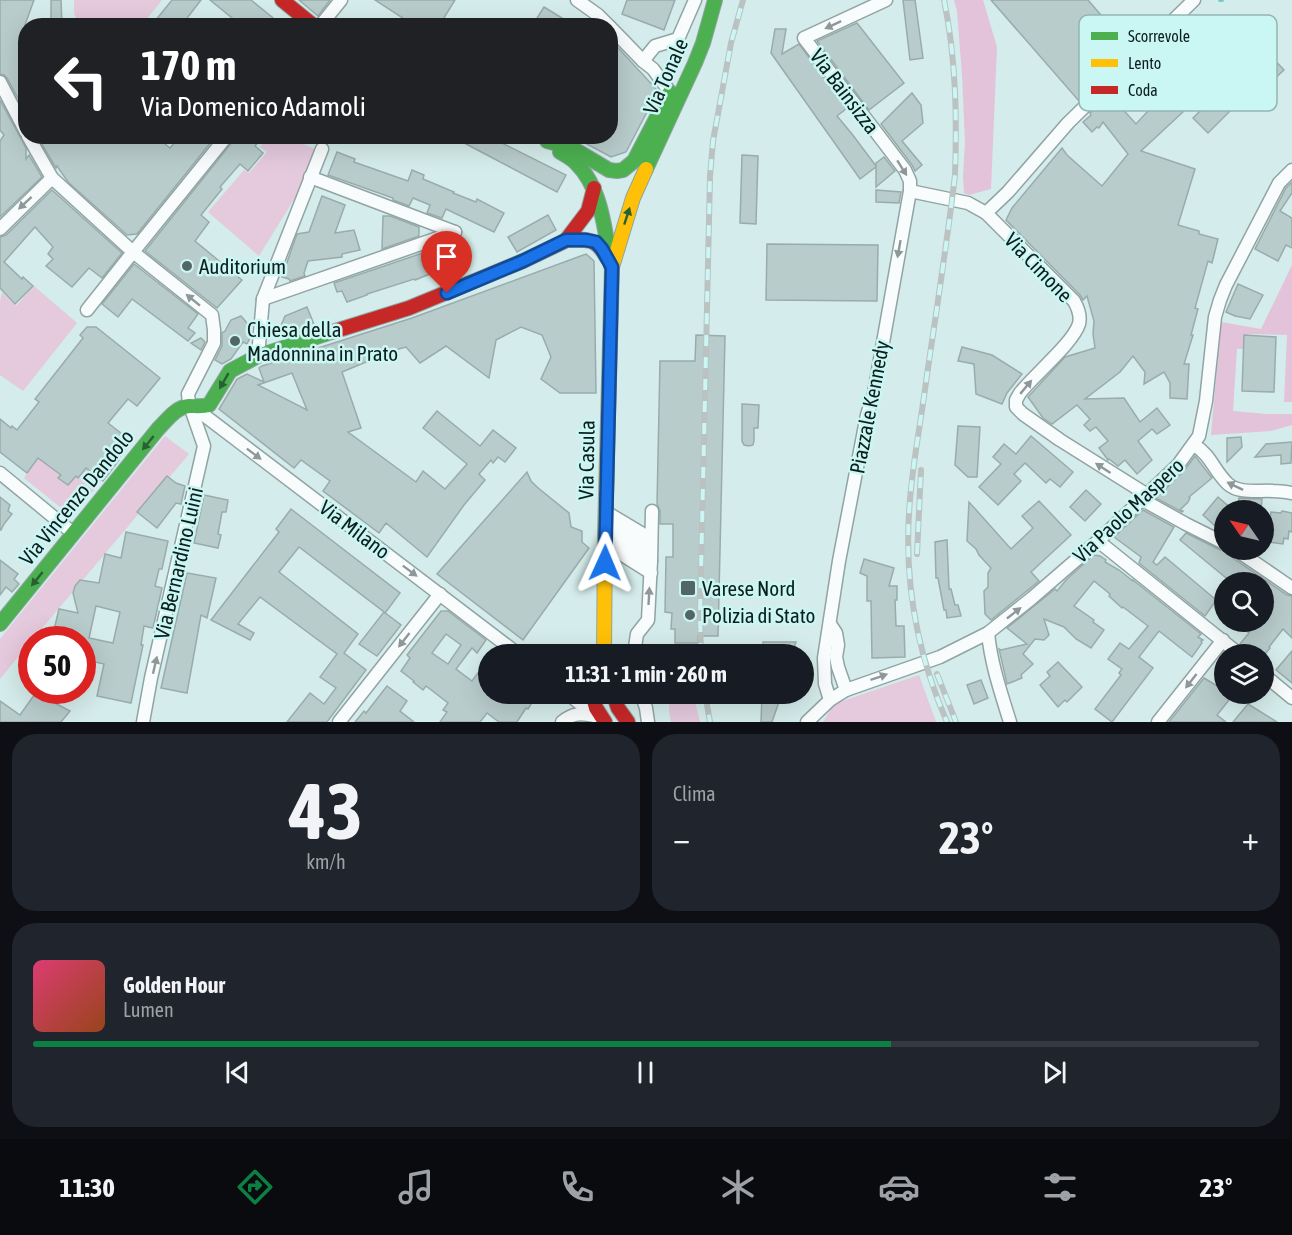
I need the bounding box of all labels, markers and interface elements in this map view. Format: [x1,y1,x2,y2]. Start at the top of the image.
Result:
legend [1079,15,1277,111]
one-way arrow [825,20,842,29]
text: Scorrevole [1128,27,1190,45]
street label: Via Tonale [638,34,692,118]
text: 170 m [141,41,236,89]
icon: left [42,42,120,120]
street label: Via Bainsizza [805,44,885,138]
text: Lento [1128,54,1161,72]
text: Coda [1128,81,1158,99]
text: Via Domenico Adamoli [141,91,366,122]
one-way arrow [897,160,908,176]
one-way arrow [18,196,33,210]
one-way arrow [623,207,632,225]
street label: Via Cimone [1000,227,1078,307]
pin [421,231,472,293]
one-way arrow [894,239,903,258]
icon: arrive [430,240,463,273]
place label: Auditorium [199,254,286,278]
marker: Auditorium [180,259,194,273]
one-way arrow [186,295,201,307]
place label: Chiesa della Madonnina in Prato [247,317,398,365]
marker: Chiesa della Madonnina in Prato [228,334,242,348]
street label: Piazzale Kennedy [844,338,894,476]
one-way arrow [219,373,229,390]
one-way arrow [1019,379,1032,395]
street label: Via Casula [573,420,599,500]
street label: Via Vincenzo Dandolo [14,424,138,570]
one-way arrow [142,435,154,450]
one-way arrow [247,447,262,459]
street label: Via Paolo Maspero [1068,453,1188,567]
one-way arrow [1095,462,1111,473]
one-way arrow [1226,481,1244,491]
street label: Via Bernardino Luini [149,485,207,641]
street label: Via Milano [315,495,395,563]
north arrow [1214,500,1274,560]
map controls [1214,500,1274,704]
position arrow [573,531,637,595]
one-way arrow [402,565,417,577]
one-way arrow [31,571,43,586]
button: search [1214,572,1274,632]
place label: Varese Nord [702,576,795,600]
marker: Varese Nord [679,579,697,597]
one-way arrow [645,587,654,606]
place label: Polizia di Stato [702,603,815,627]
one-way arrow [1006,606,1022,619]
marker: Polizia di Stato [683,608,697,622]
speed limit sign: 50 [18,626,96,704]
one-way arrow [398,632,410,647]
button: layers [1214,644,1274,704]
one-way arrow [150,655,160,674]
text: 11:31 · 1 min · 260 m [565,661,727,687]
one-way arrow [870,672,888,682]
one-way arrow [1185,673,1197,688]
text: 43 [289,766,363,856]
text: Clima [673,782,716,805]
text: 23° [939,812,993,864]
text: − [673,819,690,857]
text: + [1242,819,1259,857]
text: km/h [306,850,346,873]
text: Golden Hour [123,972,225,998]
text: Lumen [123,998,174,1021]
icon: previous [221,1056,254,1089]
icon: pause [629,1056,662,1089]
icon: next [1038,1056,1071,1089]
icon: directions [234,1166,276,1208]
icon: music [395,1166,437,1208]
icon: phone [556,1166,598,1208]
icon: climate [717,1166,759,1208]
icon: car [878,1166,920,1208]
icon: filters [1039,1166,1081,1208]
text: 11:30 [59,1172,115,1203]
text: 23° [1200,1172,1232,1203]

